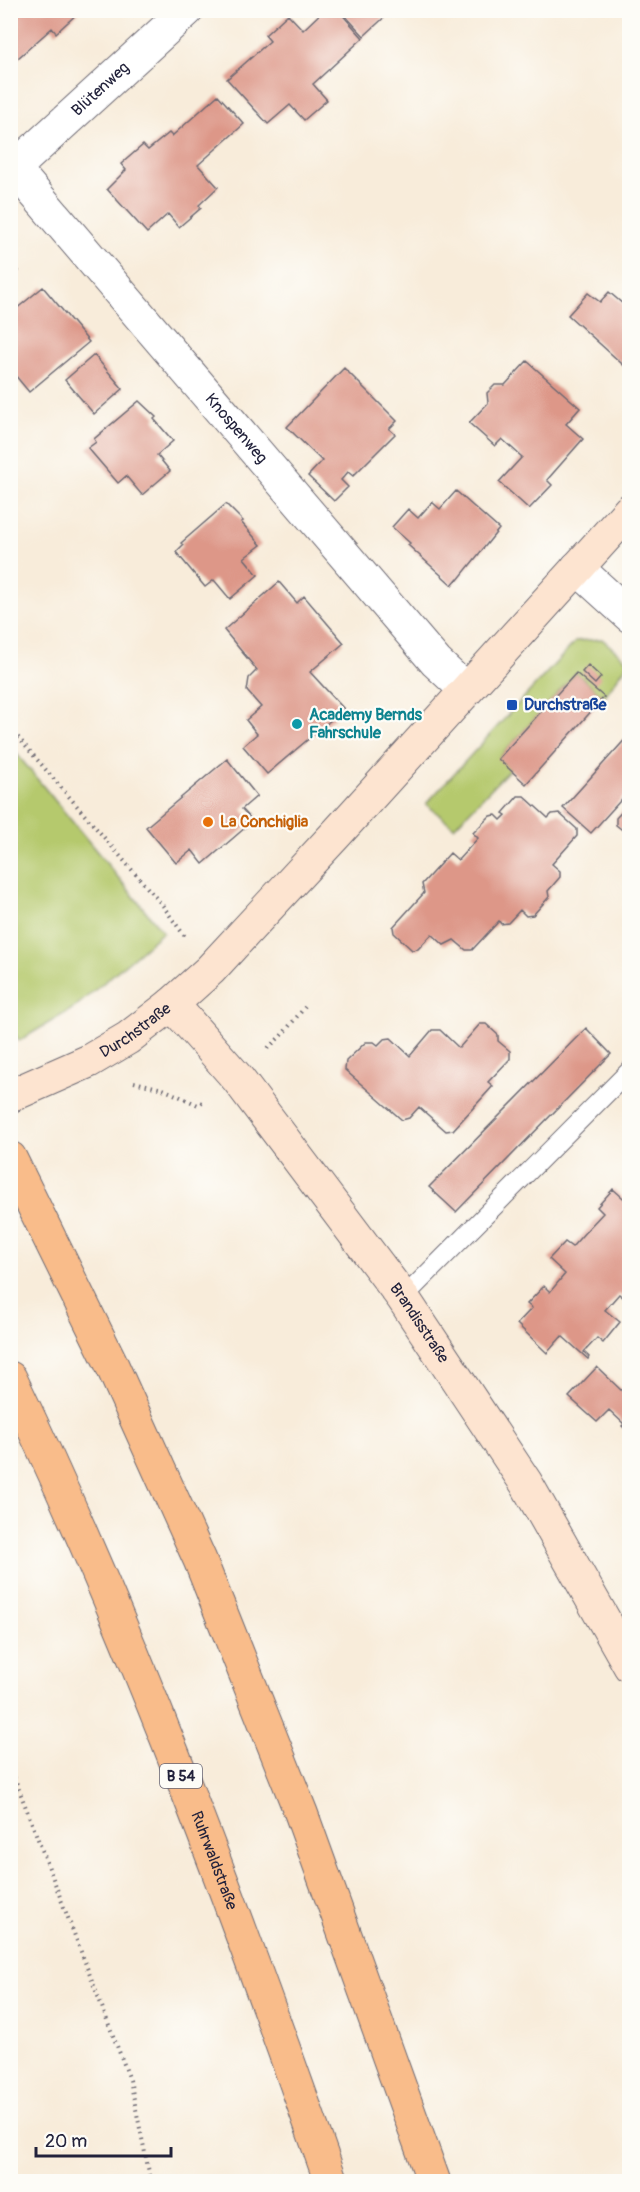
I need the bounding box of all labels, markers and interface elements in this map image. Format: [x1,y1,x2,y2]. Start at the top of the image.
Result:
street label: Blütenweg [67,58,133,120]
street label: Knospenweg [201,389,272,468]
place label: Durchstraße [524,695,608,715]
marker: Durchstraße [505,698,519,712]
place label: Academy Bernds Fahrschule [309,705,423,743]
marker: Academy Bernds Fahrschule [290,717,304,731]
place label: La Conchiglia [220,812,309,832]
marker: La Conchiglia [201,815,215,829]
street label: Durchstraße [96,998,175,1062]
street label: Brandisstraße [385,1279,453,1367]
road number: B 54 [160,1764,202,1788]
street label: Ruhrwaldstraße [186,1808,242,1913]
scale bar [36,2120,171,2158]
text: 20 m [45,2130,87,2153]

